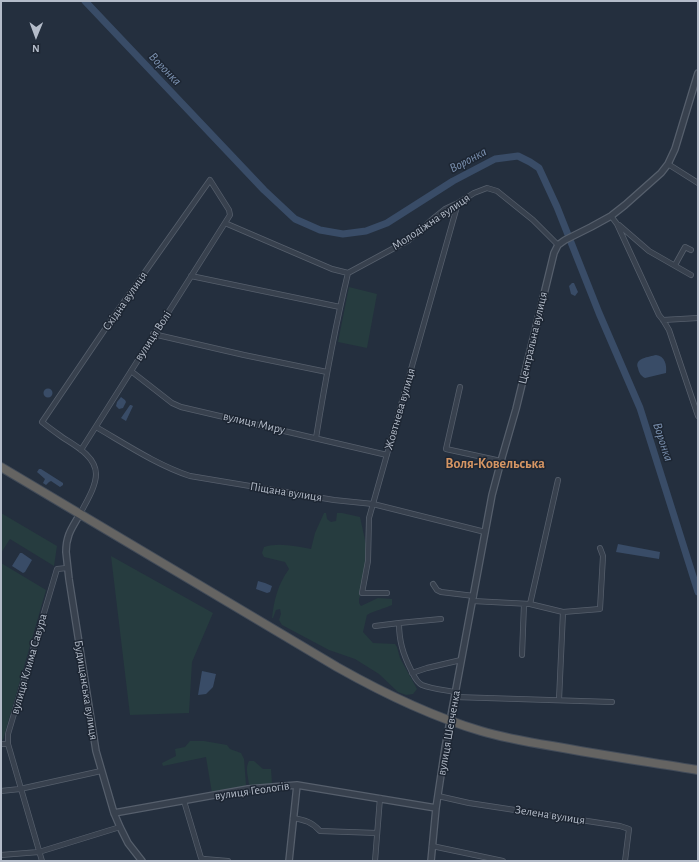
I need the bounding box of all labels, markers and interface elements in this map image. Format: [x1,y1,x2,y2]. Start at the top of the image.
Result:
north arrow [16,16,56,56]
text: N [32,43,40,54]
water label: Воронка [146,49,184,89]
water label: Воронка [447,144,489,176]
street label: Молодіжна вулиця [389,191,473,253]
street label: Східна вулиця [99,269,151,333]
street label: Центральна вулиця [515,290,551,386]
street label: вулиця Волі [131,308,175,364]
street label: Жовтнева вулиця [381,367,419,451]
street label: вулиця Миру [222,409,286,437]
water label: Воронка [649,421,677,463]
district label: Воля-Ковельська [445,456,545,472]
street label: Піщана вулиця [249,479,323,505]
street label: вулиця Клима Савура [8,612,50,716]
street label: Будищанська вулиця [71,639,101,741]
street label: вулиця Шевченка [434,689,464,777]
street label: вулиця Геологів [214,779,290,803]
street label: Зелена вулиця [514,802,586,828]

